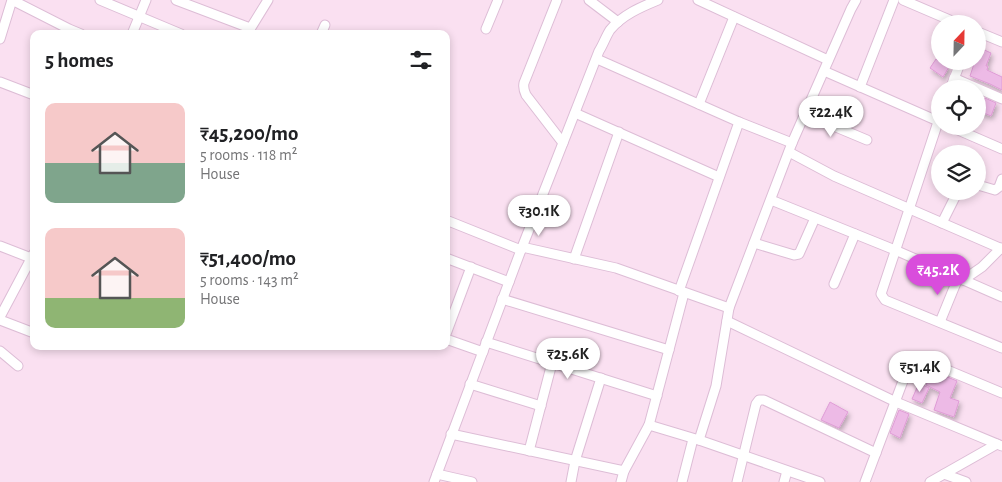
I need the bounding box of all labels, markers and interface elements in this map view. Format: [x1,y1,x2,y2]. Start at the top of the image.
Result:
north arrow [931,15,986,70]
map controls [931,15,986,200]
icon: filters [407,46,435,74]
text: 5 homes [45,50,114,71]
button: locate [931,80,986,135]
pin: ₹22.4K [790,96,872,138]
text: ₹22.4K [810,104,852,120]
icon: home [85,123,145,183]
text: ₹45,200/mo [200,123,298,144]
button: layers [931,145,986,200]
text: 5 rooms · 118 m² [200,147,297,163]
text: House [200,166,240,182]
pin: ₹30.1K [498,194,580,237]
text: ₹30.1K [519,203,559,219]
icon: home [85,248,145,308]
text: ₹51,400/mo [200,248,296,269]
pin: ₹45.2K [897,254,979,296]
text: ₹45.2K [917,262,959,278]
text: 5 rooms · 143 m² [200,272,299,288]
text: House [200,291,240,307]
pin: ₹25.6K [527,338,609,380]
text: ₹25.6K [547,346,589,362]
pin: ₹51.4K [879,350,961,393]
text: ₹51.4K [900,359,940,375]

